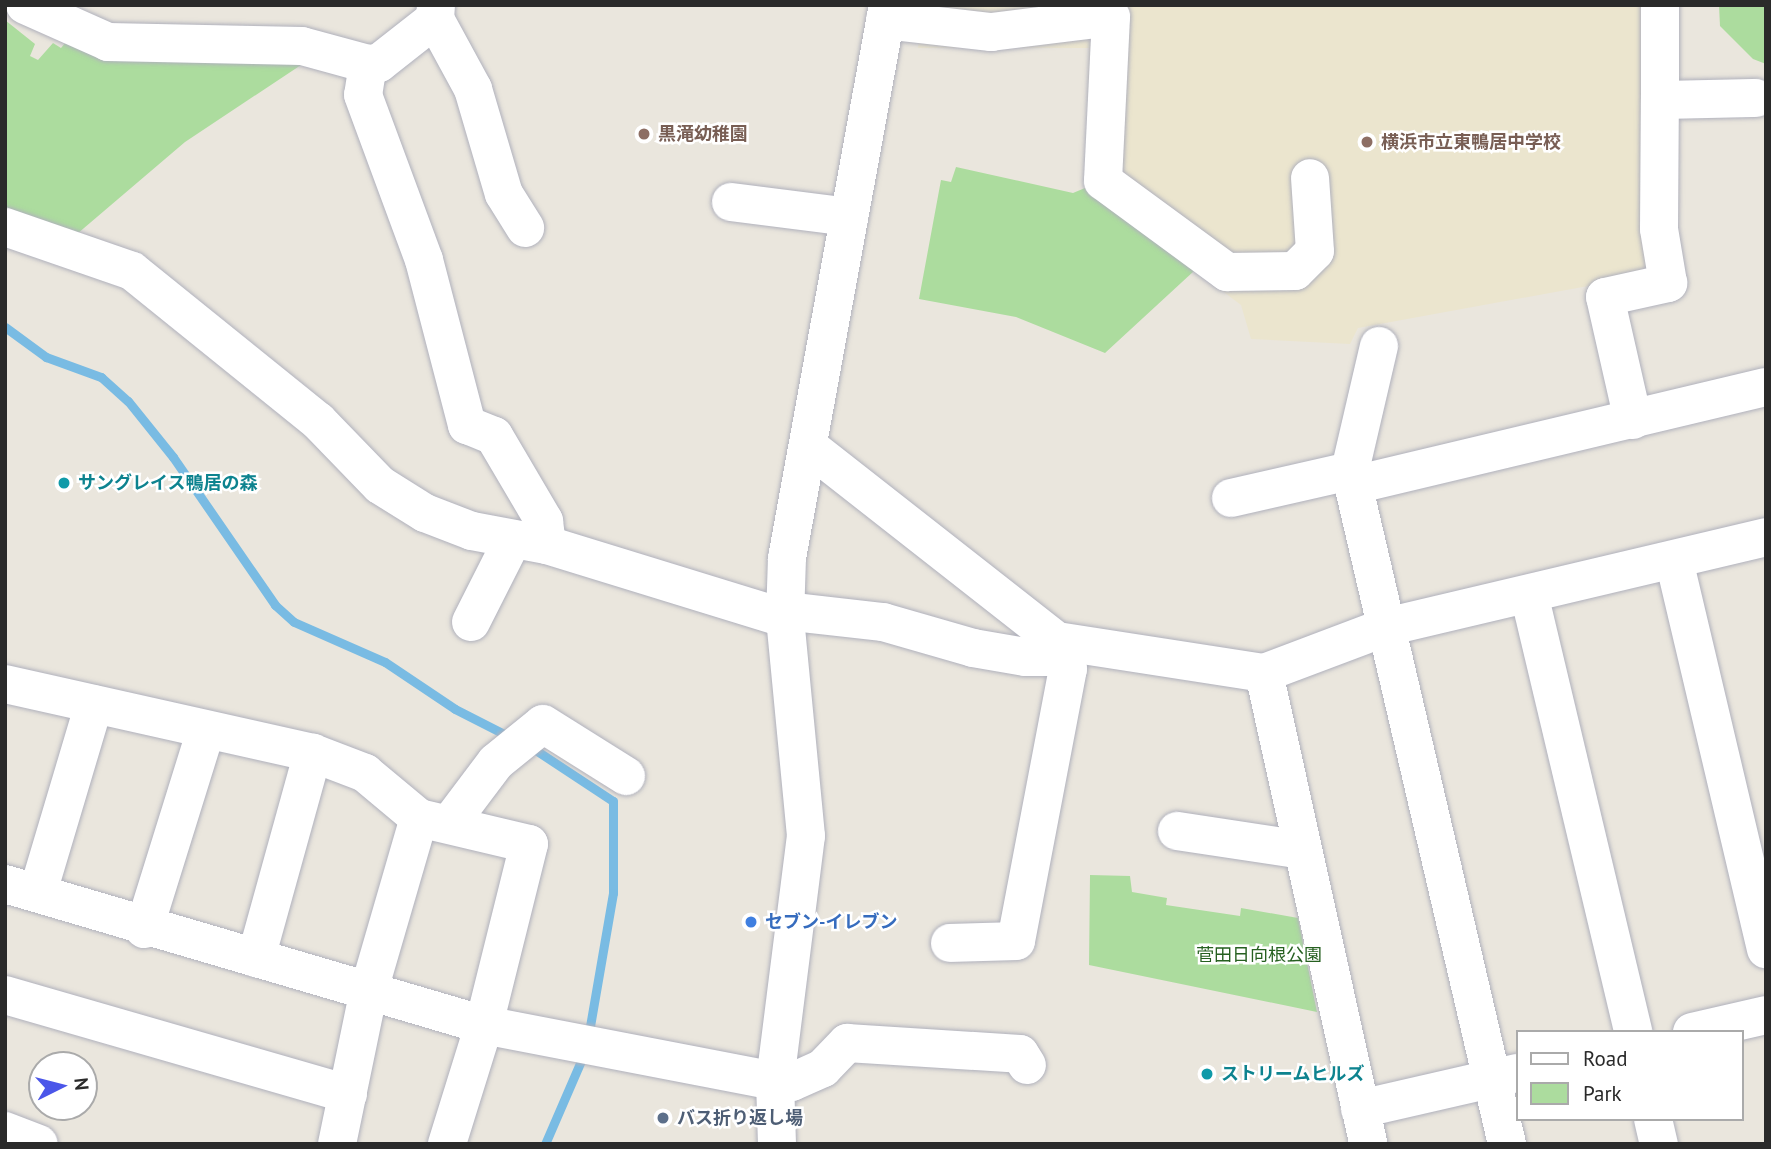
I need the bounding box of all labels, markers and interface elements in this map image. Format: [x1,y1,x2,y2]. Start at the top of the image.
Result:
place label: 黒滝幼稚園 [658,123,748,145]
marker: 黒滝幼稚園 [636,126,652,142]
place label: 横浜市立東鴨居中学校 [1381,131,1561,153]
marker: 横浜市立東鴨居中学校 [1359,134,1375,150]
place label: サングレイス鴨居の森 [78,472,258,494]
marker: サングレイス鴨居の森 [56,475,72,491]
place label: セブン-イレブン [765,911,897,933]
marker: セブン-イレブン [743,914,759,930]
park label: 菅田日向根公園 [1196,944,1322,966]
legend [1516,1030,1743,1121]
text: Road [1583,1045,1627,1072]
north arrow [28,1051,98,1121]
place label: ストリームヒルズ [1221,1063,1365,1085]
marker: ストリームヒルズ [1199,1066,1215,1082]
text: N [69,1077,94,1091]
text: Park [1583,1080,1622,1107]
place label: バス折り返し場 [677,1107,803,1129]
marker: バス折り返し場 [655,1110,671,1126]

